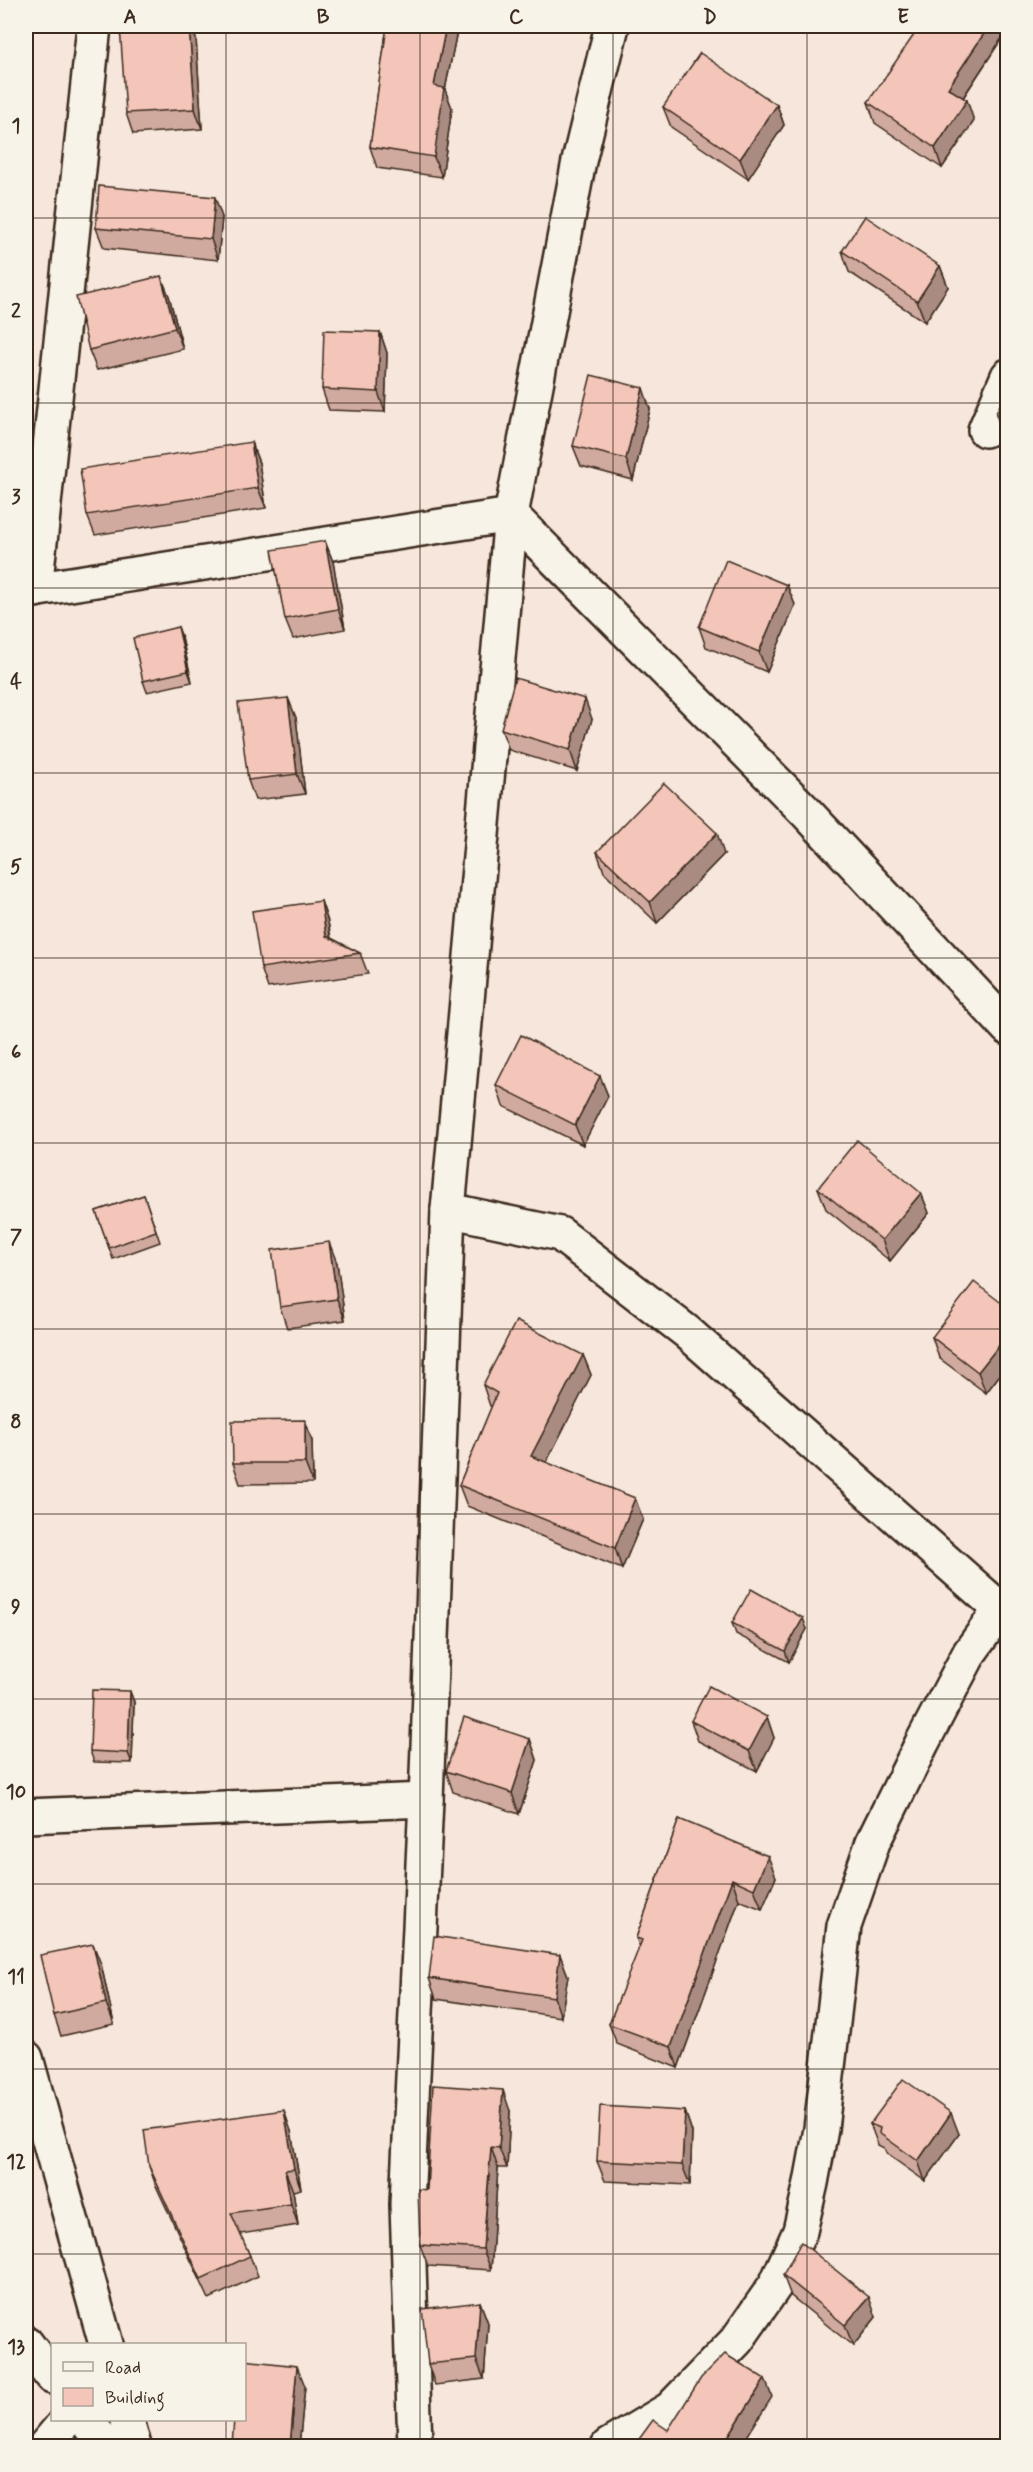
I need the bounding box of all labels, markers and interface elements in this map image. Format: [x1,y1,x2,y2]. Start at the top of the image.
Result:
text: A [123,4,137,31]
text: B [317,4,330,31]
text: C [509,4,524,31]
text: D [703,4,717,31]
text: E [897,4,909,31]
text: 1 [12,113,20,140]
text: 2 [11,298,21,325]
text: 3 [11,484,21,511]
text: 4 [10,669,22,696]
text: 5 [10,854,22,881]
text: 6 [11,1039,21,1066]
text: 7 [10,1224,22,1251]
text: 8 [10,1409,22,1436]
text: 9 [11,1594,21,1621]
text: 10 [6,1779,26,1806]
text: 11 [7,1964,25,1991]
text: 12 [6,2149,26,2176]
text: 13 [7,2334,25,2361]
legend [51,2343,246,2421]
text: Road [105,2356,141,2380]
text: Building [105,2386,165,2412]

